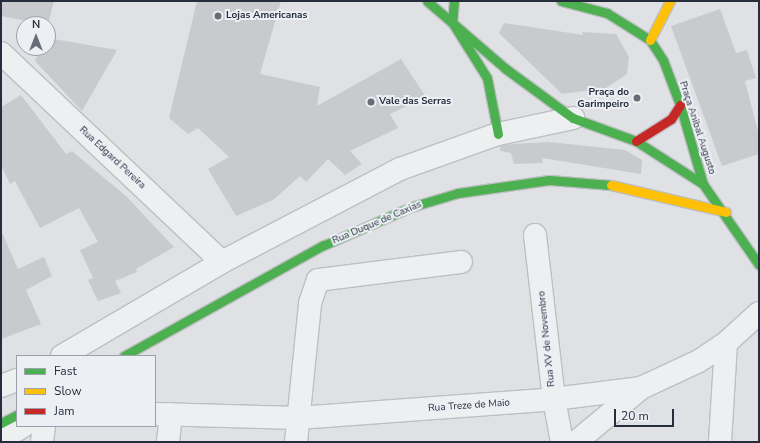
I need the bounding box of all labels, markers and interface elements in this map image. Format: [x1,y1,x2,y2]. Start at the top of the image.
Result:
place label: Lojas Americanas [226,10,307,22]
marker: Lojas Americanas [213,11,223,21]
north arrow [16,16,56,56]
text: N [32,17,40,32]
street label: Praça Anibal Augusto [676,80,718,176]
place label: Praça do Garimpeiro [577,86,629,110]
marker: Praça do Garimpeiro [632,93,642,103]
place label: Vale das Serras [379,96,451,108]
marker: Vale das Serras [366,97,376,107]
street label: Rua Edgard Pereira [76,124,148,192]
street label: Rua Duque de Caxias [331,199,423,247]
street label: Rua XV de Novembro [536,290,558,388]
legend [16,355,156,427]
text: Fast [54,363,77,379]
text: Slow [54,383,82,399]
street label: Rua Treze de Maio [428,397,510,415]
scale bar [616,401,676,427]
text: Jam [54,403,75,419]
text: 20 m [621,408,649,424]

